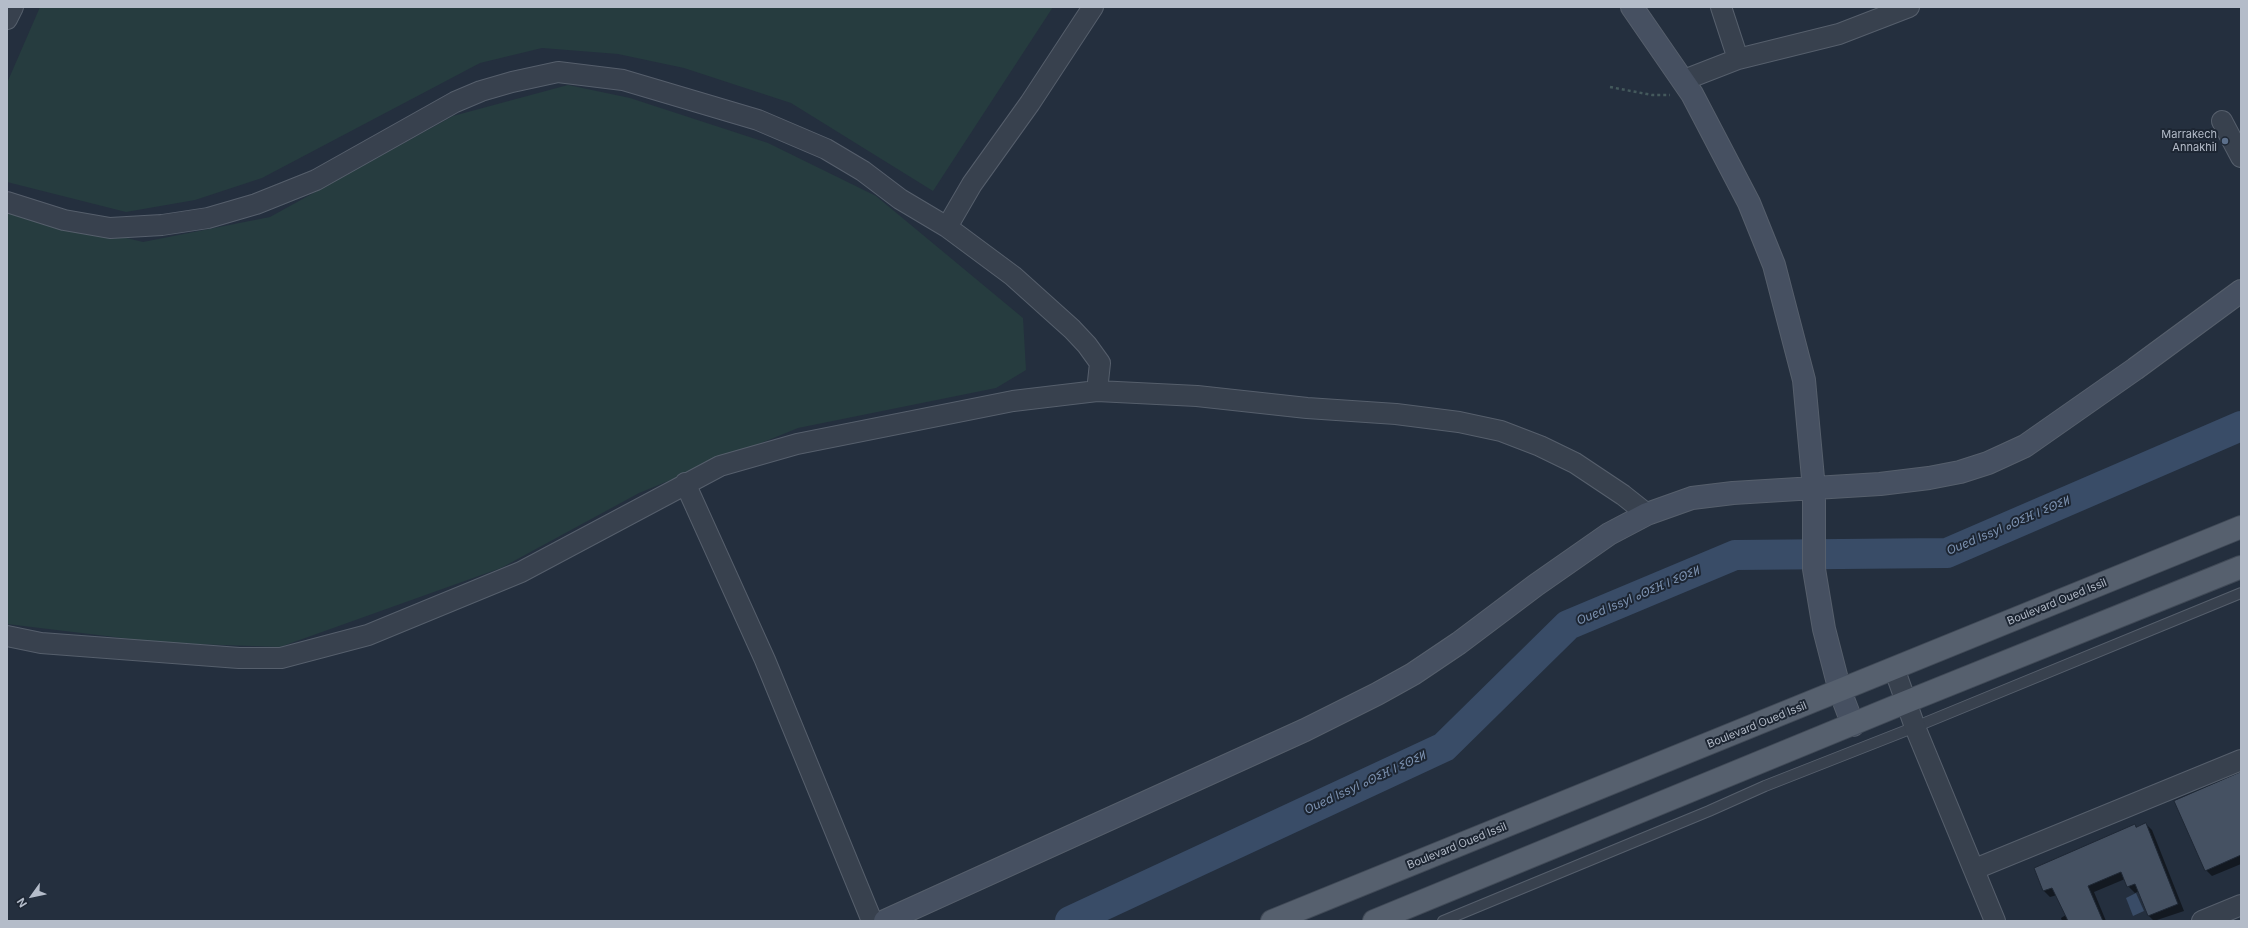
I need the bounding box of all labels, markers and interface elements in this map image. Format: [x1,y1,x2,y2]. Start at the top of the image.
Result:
place label: Marrakech Annakhil [2161,128,2217,154]
marker: Marrakech Annakhil [2220,136,2230,146]
water label: Oued Issyl ⴰⵙⵉⴼ ⵏ ⵉⵙⵉⵍ [1944,494,2072,558]
water label: Oued Issyl ⴰⵙⵉⴼ ⵏ ⵉⵙⵉⵍ [1574,564,1702,628]
street label: Boulevard Oued Issil [2005,576,2109,628]
street label: Boulevard Oued Issil [1705,699,1809,751]
water label: Oued Issyl ⴰⵙⵉⴼ ⵏ ⵉⵙⵉⵍ [1302,749,1428,817]
street label: Boulevard Oued Issil [1405,820,1509,872]
north arrow [12,876,52,916]
text: N [14,895,30,910]

